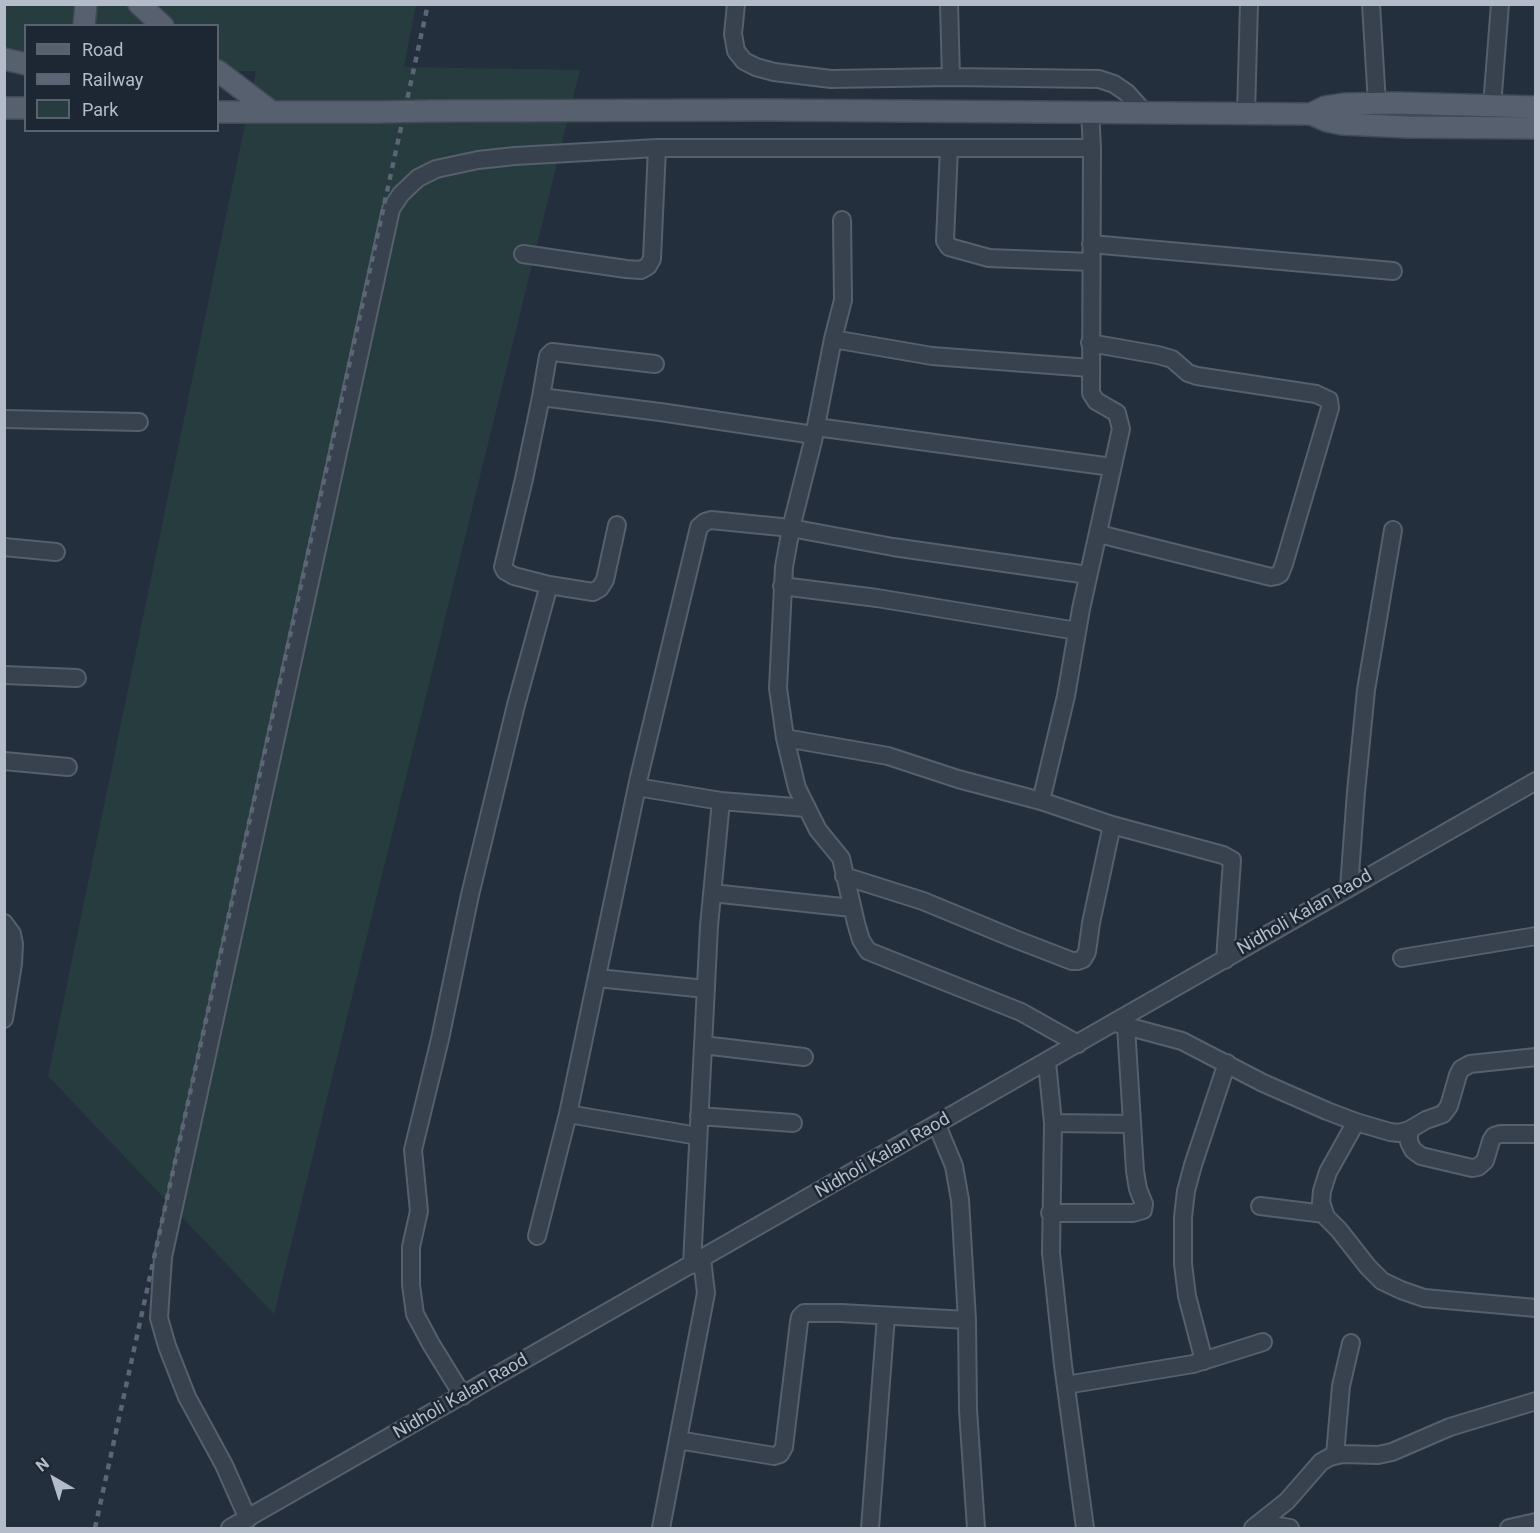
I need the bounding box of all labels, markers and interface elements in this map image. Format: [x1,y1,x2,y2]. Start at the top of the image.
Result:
legend [24,24,219,132]
text: Road [82,39,123,60]
text: Railway [82,69,143,90]
text: Park [82,99,118,120]
street label: Nidholi Kalan Raod [1234,866,1376,960]
street label: Nidholi Kalan Raod [812,1109,954,1203]
street label: Nidholi Kalan Raod [390,1350,532,1444]
north arrow [24,1449,84,1509]
text: N [32,1454,53,1476]

